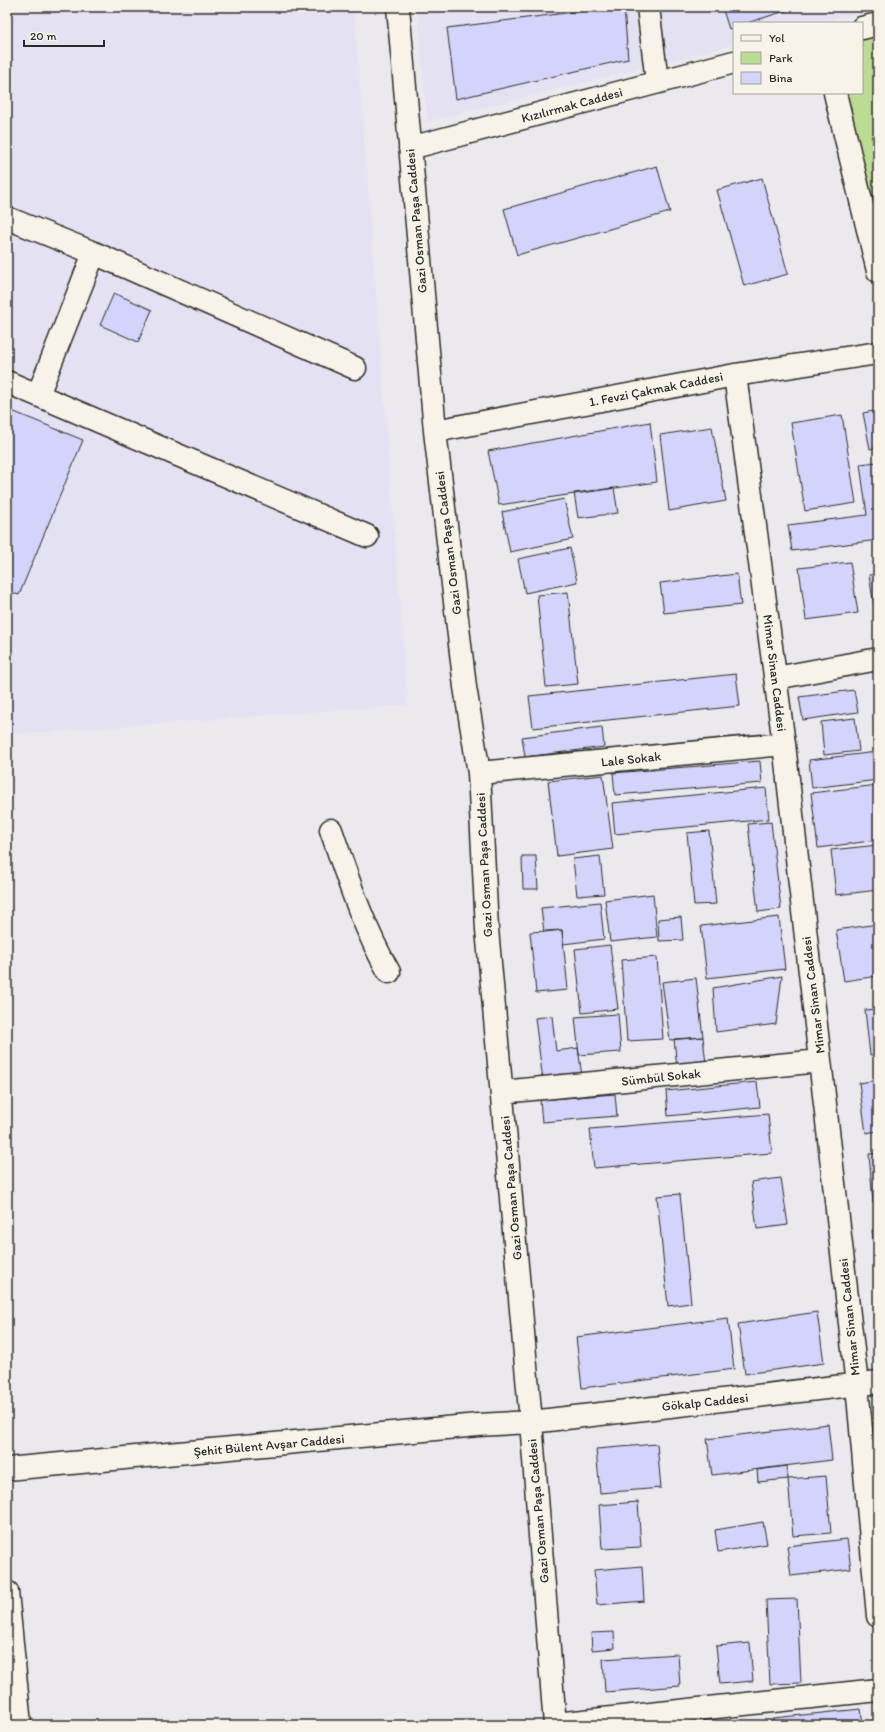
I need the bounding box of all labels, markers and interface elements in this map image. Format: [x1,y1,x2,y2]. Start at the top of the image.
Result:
scale bar [24,22,104,48]
legend [733,22,863,94]
text: 20 m [30,29,57,43]
text: Yol [769,31,785,45]
text: Park [769,51,793,65]
text: Bina [769,71,793,85]
street label: Kızılırmak Caddesi [520,84,624,126]
street label: Gazi Osman Paşa Caddesi [402,148,430,294]
street label: 1. Fevzi Çakmak Caddesi [588,369,724,409]
street label: Gazi Osman Paşa Caddesi [432,470,464,616]
street label: Mimar Sinan Caddesi [760,614,790,732]
street label: Lale Sokak [600,748,662,770]
street label: Gazi Osman Paşa Caddesi [473,792,495,938]
street label: Mimar Sinan Caddesi [798,936,828,1054]
street label: Sümbül Sokak [621,1065,702,1089]
street label: Gazi Osman Paşa Caddesi [497,1115,525,1261]
street label: Mimar Sinan Caddesi [835,1258,863,1376]
street label: Gökalp Caddesi [661,1390,749,1414]
street label: Şehit Bülent Avşar Caddesi [193,1431,345,1459]
street label: Gazi Osman Paşa Caddesi [524,1438,552,1584]

